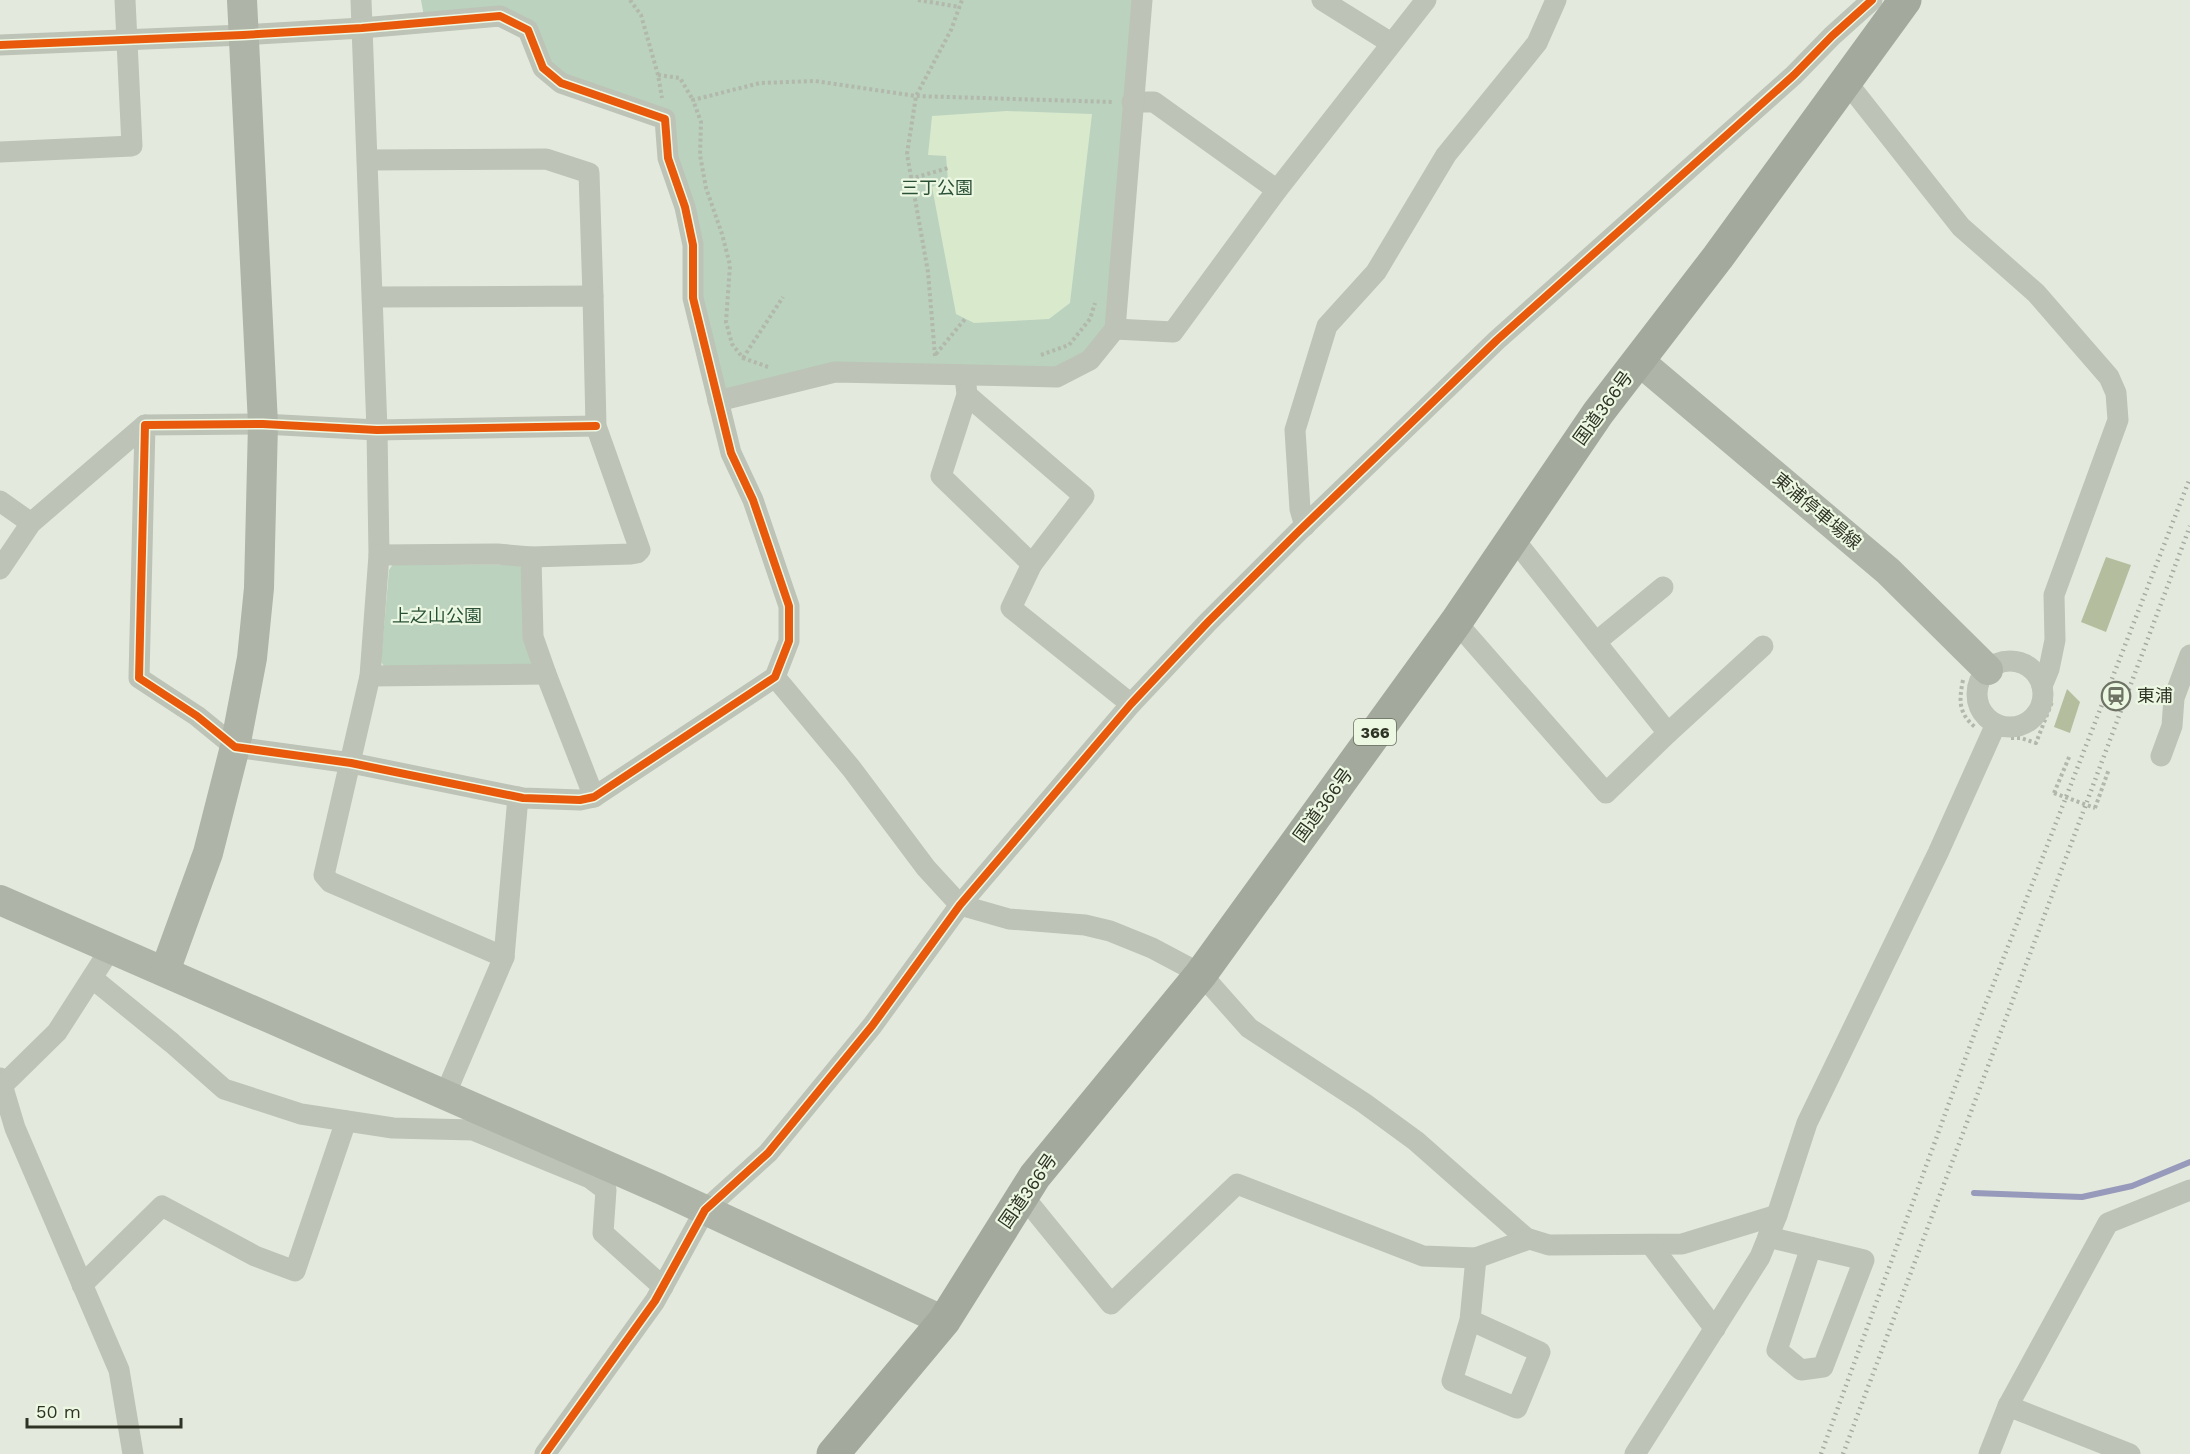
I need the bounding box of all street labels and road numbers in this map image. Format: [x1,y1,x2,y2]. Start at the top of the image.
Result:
street label: 国道366号 [1569,367,1636,449]
street label: 東浦停車場線 [1769,468,1865,553]
road number: 366 [1354,719,1396,745]
street label: 国道366号 [1289,764,1356,846]
street label: 国道366号 [994,1149,1061,1232]

